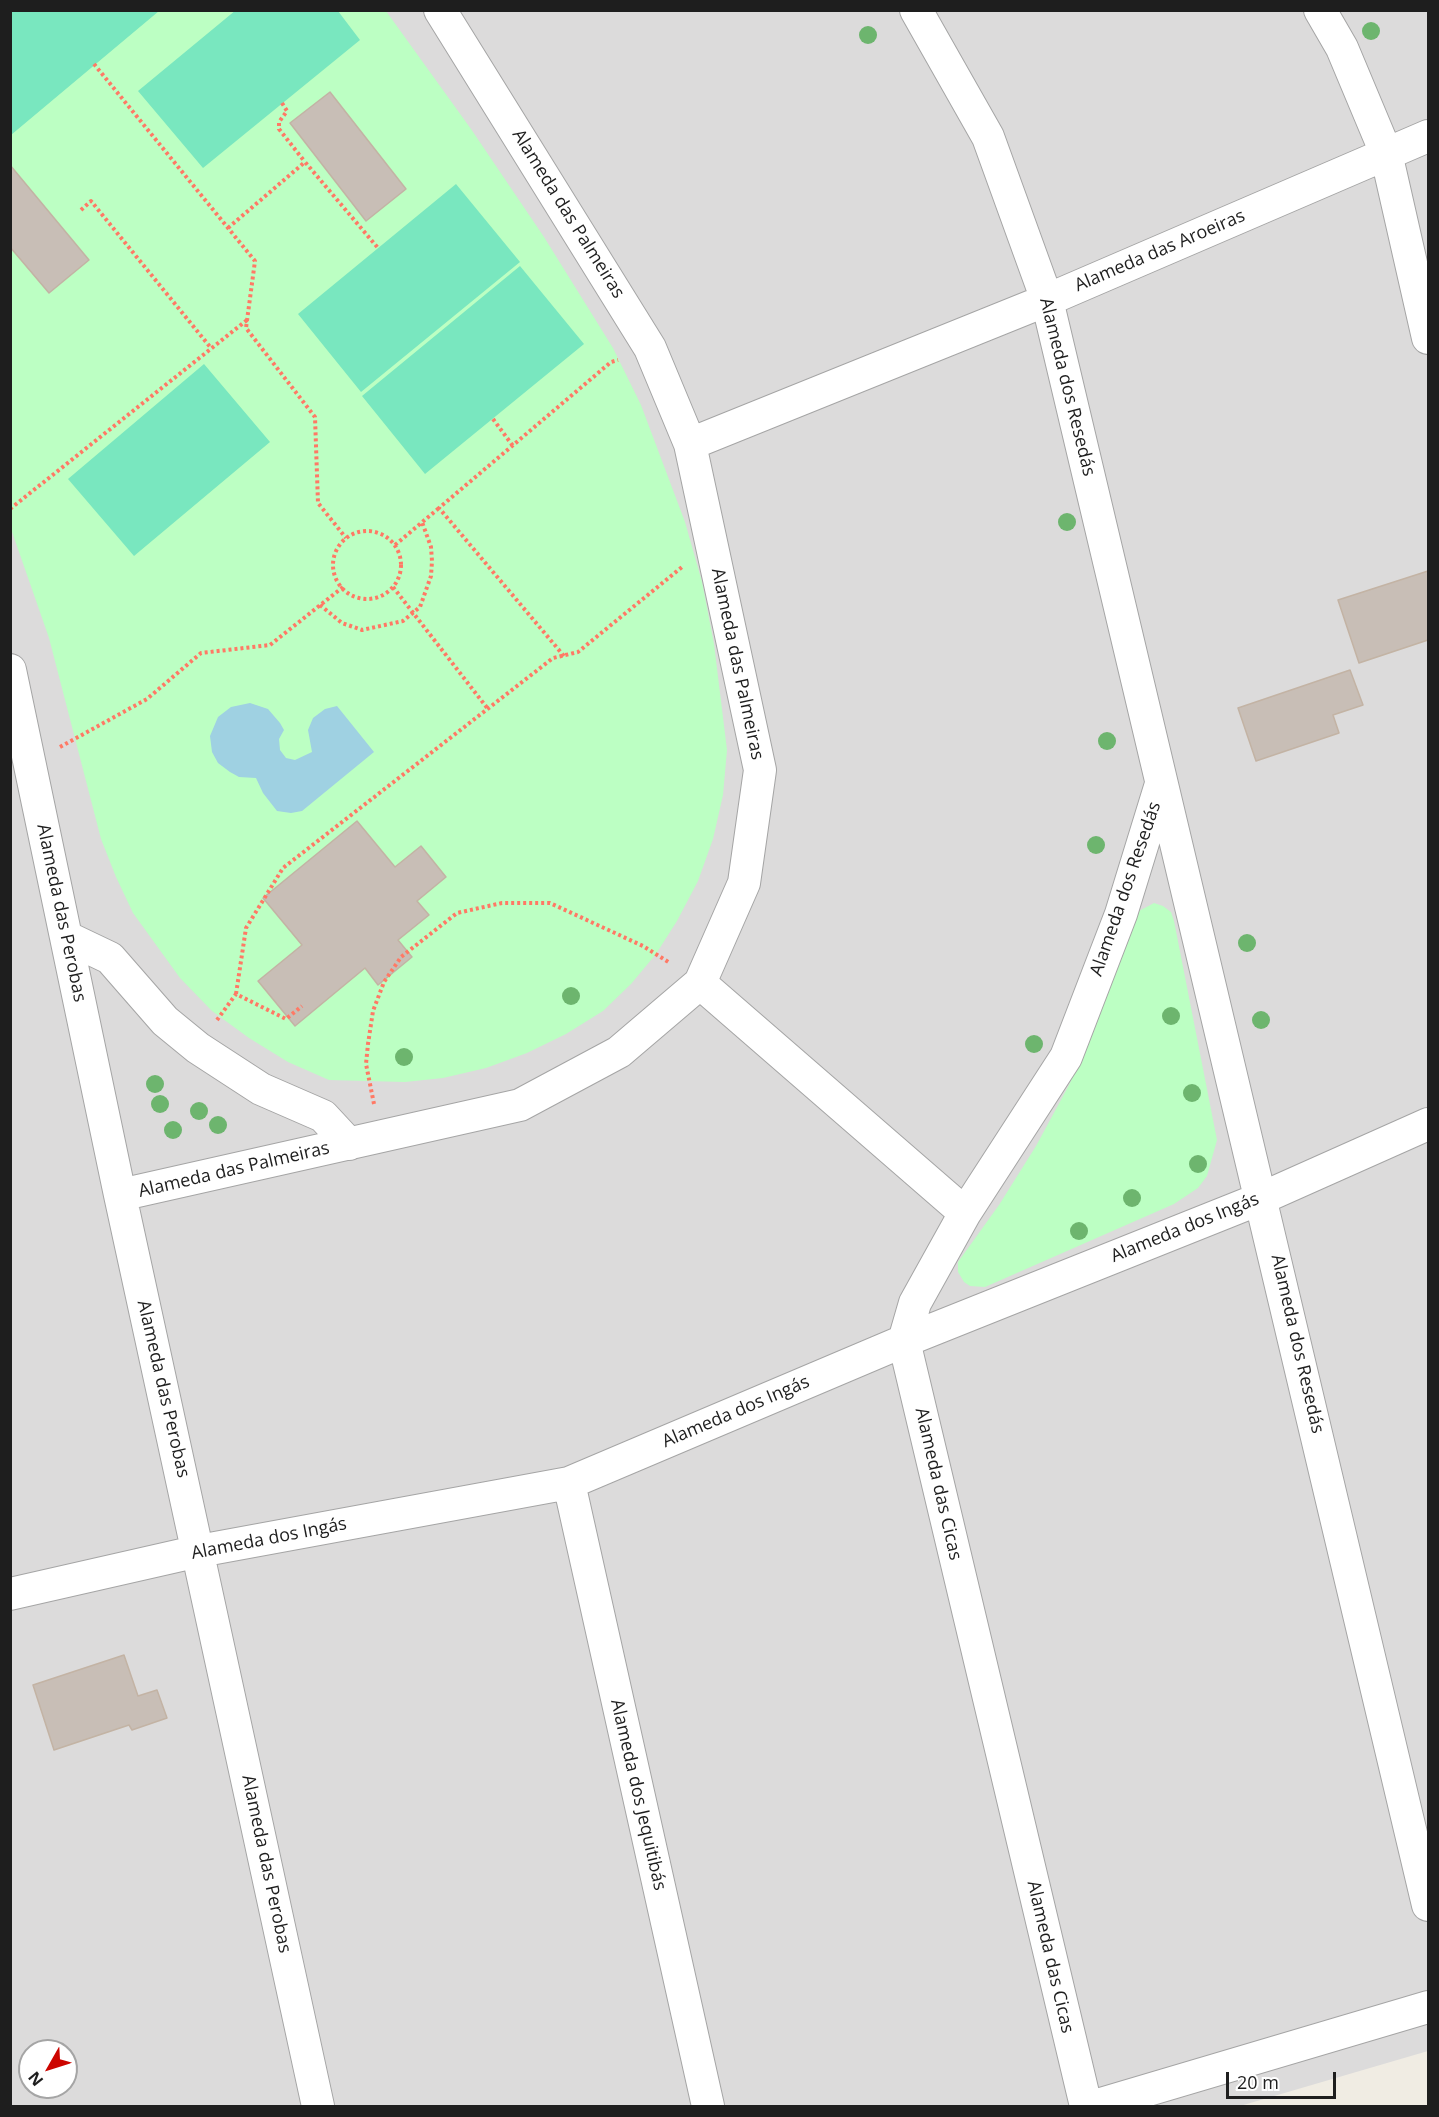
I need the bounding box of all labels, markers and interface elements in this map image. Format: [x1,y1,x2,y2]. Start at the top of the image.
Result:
street label: Alameda das Palmeiras [507,125,629,303]
street label: Alameda das Aroeiras [1072,205,1248,297]
street label: Alameda dos Resedás [1034,296,1100,478]
street label: Alameda das Palmeiras [706,566,768,762]
street label: Alameda dos Resedás [1086,799,1166,979]
street label: Alameda das Perobas [32,822,90,1004]
street label: Alameda das Palmeiras [136,1138,332,1202]
street label: Alameda dos Ingás [1108,1188,1262,1268]
street label: Alameda dos Resedás [1266,1252,1328,1436]
street label: Alameda das Perobas [132,1298,194,1480]
street label: Alameda dos Ingás [659,1371,813,1453]
street label: Alameda das Cicas [910,1406,966,1562]
street label: Alameda dos Ingás [189,1513,349,1565]
street label: Alameda dos Jequitibás [605,1697,671,1893]
street label: Alameda das Perobas [237,1773,295,1955]
street label: Alameda das Cicas [1022,1879,1078,2035]
north arrow [18,2039,78,2099]
scale bar [1229,2060,1338,2098]
text: N [23,2067,48,2091]
text: 20 m [1237,2070,1279,2094]

